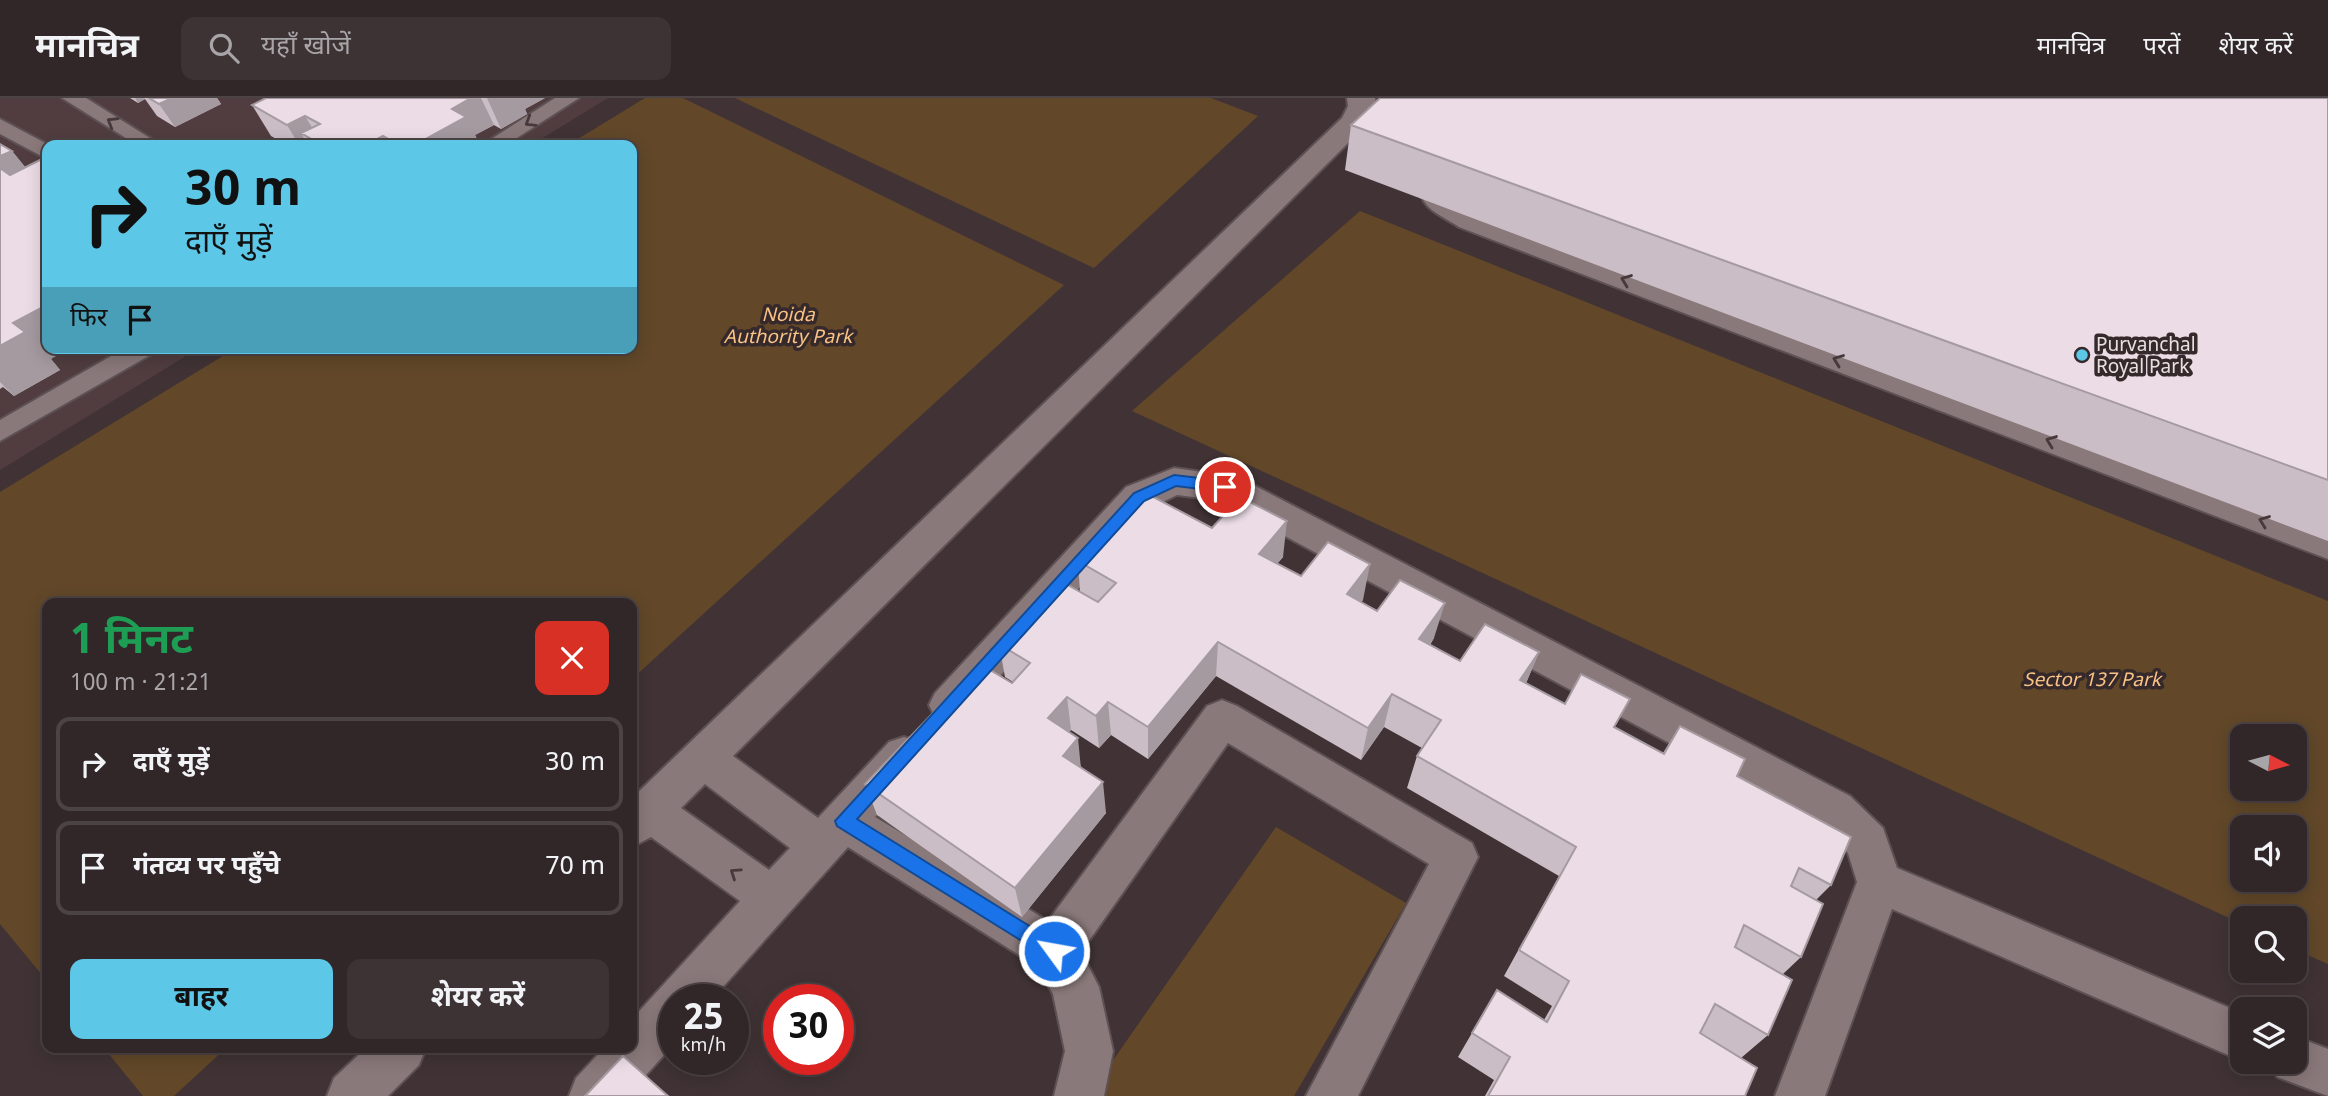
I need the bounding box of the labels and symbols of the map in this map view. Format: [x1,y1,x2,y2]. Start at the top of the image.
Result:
one-way arrow [525,113,538,126]
one-way arrow [106,117,119,130]
one-way arrow [1620,274,1632,288]
park label: Noida Authority Park [724,304,855,351]
place label: Purvanchal Royal Park [2096,334,2196,381]
marker: Purvanchal Royal Park [2074,347,2090,363]
one-way arrow [1833,354,1845,368]
one-way arrow [2046,435,2058,449]
pin [1195,457,1255,517]
one-way arrow [2259,515,2271,529]
park label: Sector 137 Park [2023,669,2164,694]
north arrow [2230,724,2306,802]
one-way arrow [730,868,743,881]
position arrow [1017,914,1091,988]
speed limit sign: 30 [763,984,854,1075]

